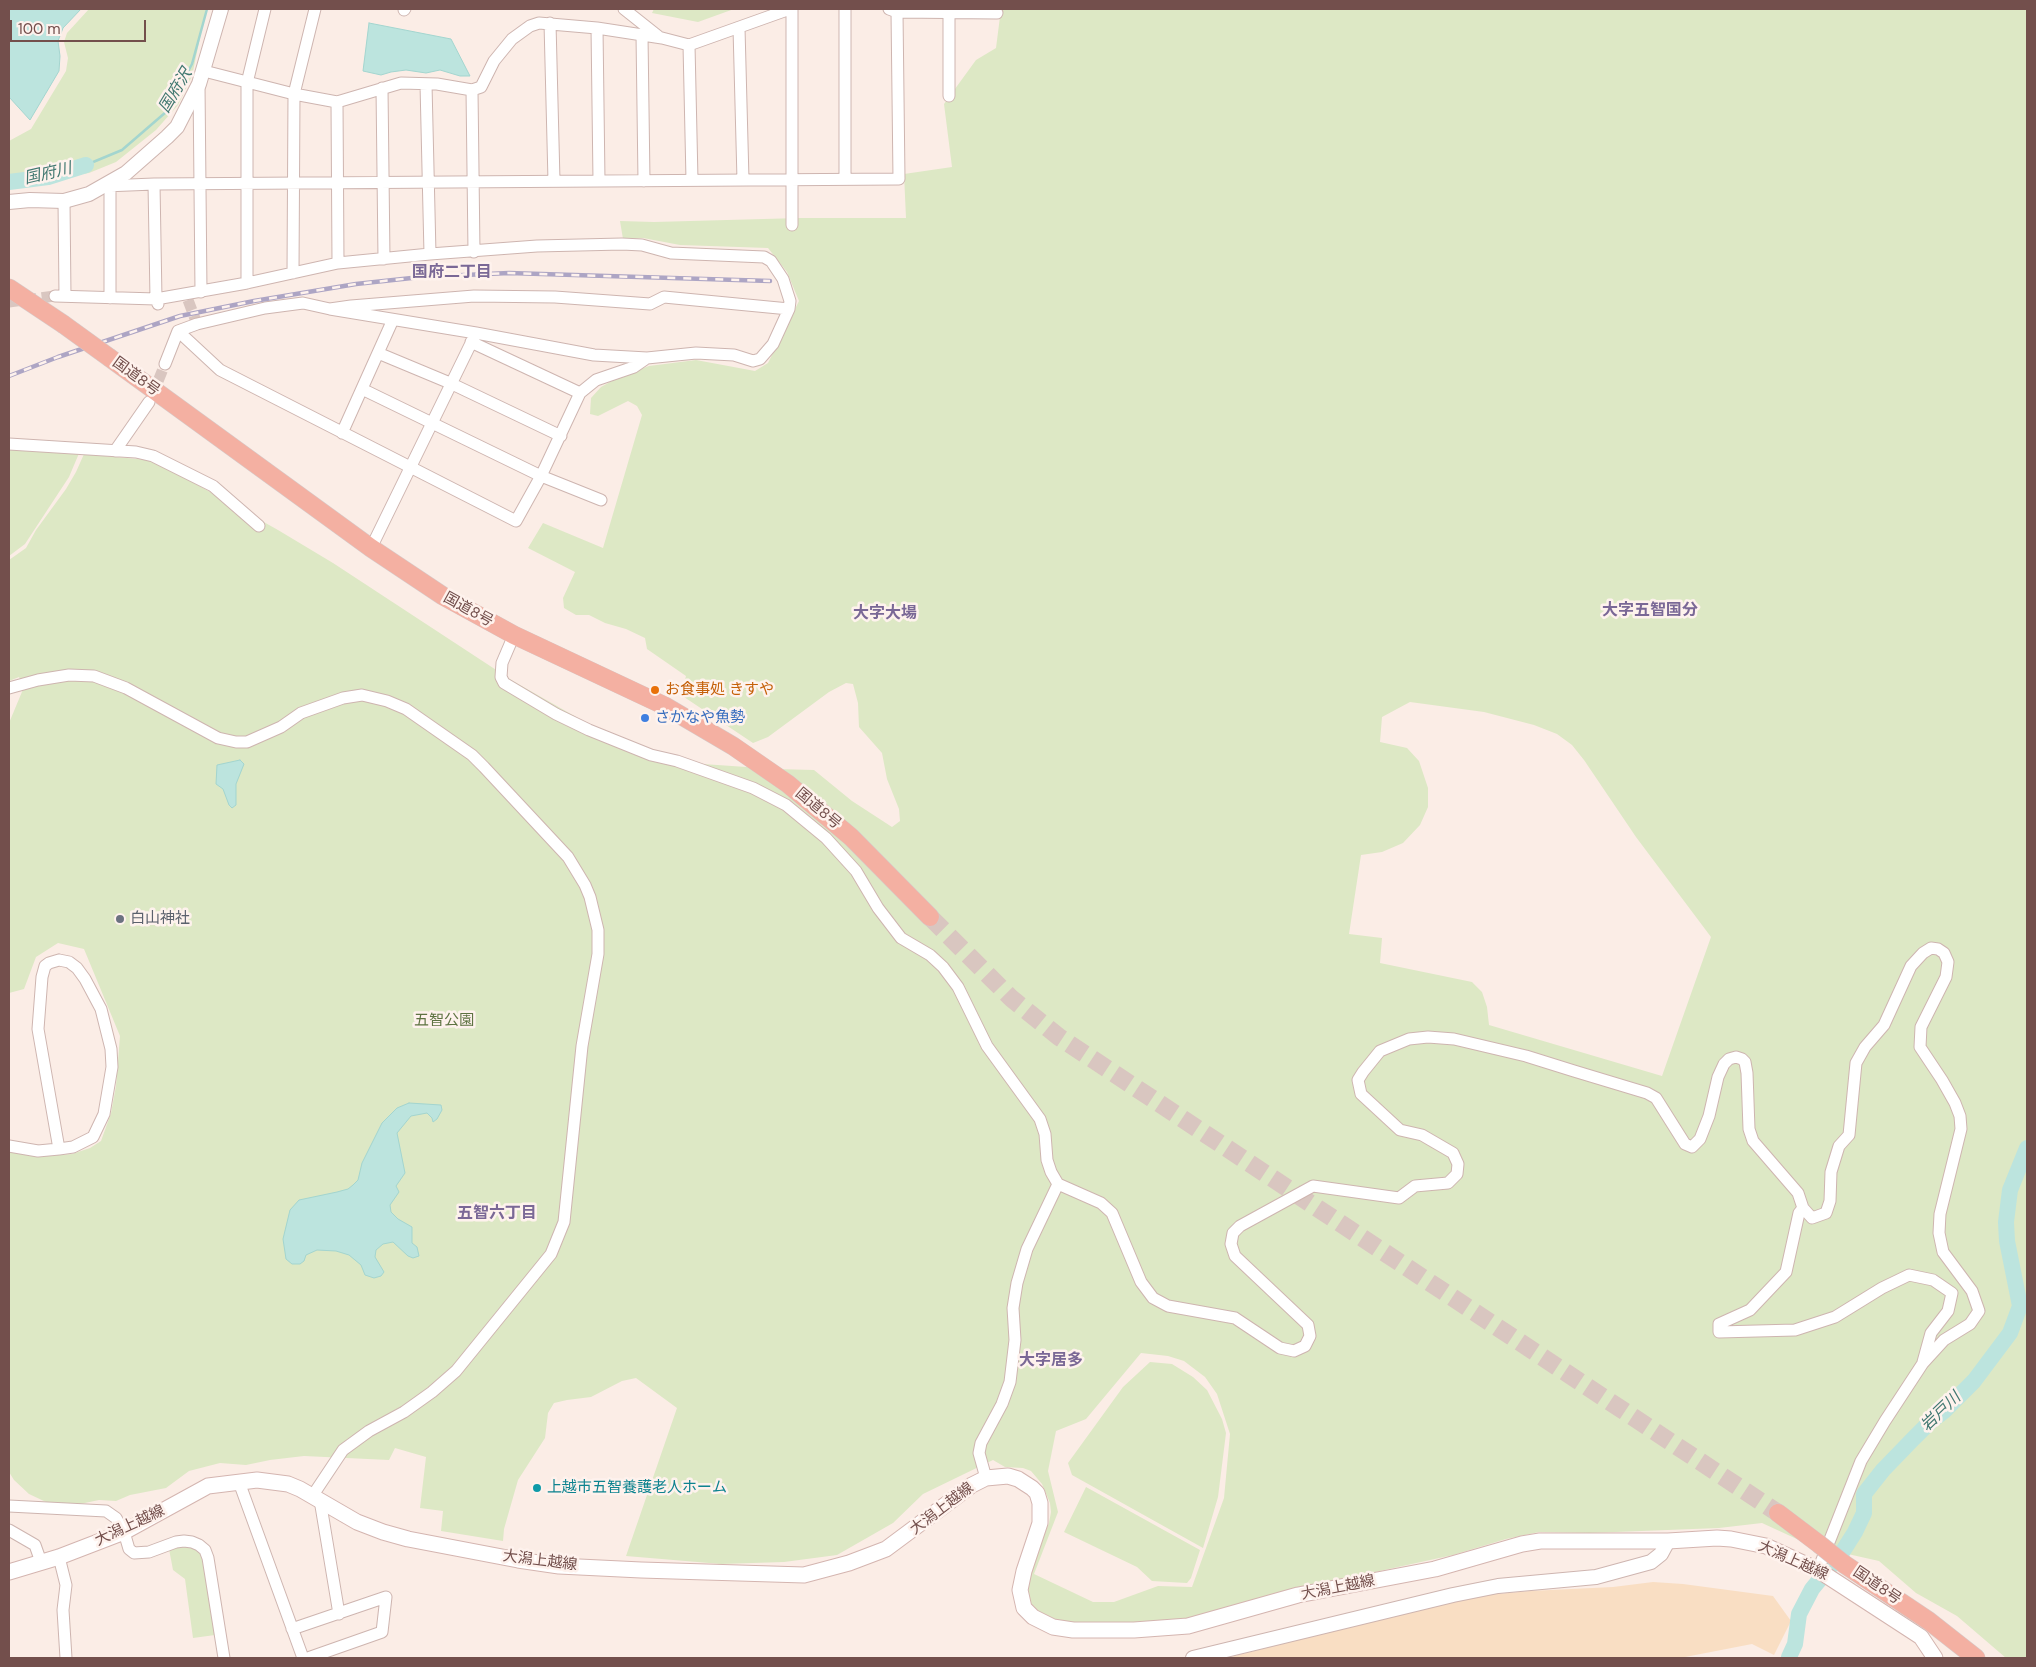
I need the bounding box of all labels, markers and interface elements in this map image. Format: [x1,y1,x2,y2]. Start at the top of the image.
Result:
scale bar [12,10,149,42]
text: 100 m [18,19,61,39]
water label: 国府沢 [155,65,197,117]
water label: 国府川 [22,159,74,189]
district label: 国府二丁目 [412,263,492,283]
street label: 国道8号 [109,354,163,400]
street label: 国道8号 [440,589,496,631]
district label: 大字五智国分 [1602,601,1698,621]
district label: 大字大場 [853,604,917,624]
place label: お食事処 きすや [665,681,774,699]
marker: お食事処 きすや [649,684,661,696]
place label: さかなや魚勢 [655,709,745,727]
marker: さかなや魚勢 [639,712,651,724]
street label: 国道8号 [791,785,845,833]
place label: 白山神社 [130,910,190,928]
marker: 白山神社 [114,913,126,925]
park label: 五智公園 [414,1012,474,1030]
district label: 五智六丁目 [457,1204,537,1224]
district label: 大字居多 [1019,1351,1083,1371]
water label: 岩戸川 [1917,1388,1965,1436]
place label: 上越市五智養護老人ホーム [547,1479,727,1497]
street label: 大潟上越線 [907,1479,977,1539]
marker: 上越市五智養護老人ホーム [531,1482,543,1494]
street label: 大潟上越線 [92,1502,168,1550]
street label: 大潟上越線 [1755,1538,1831,1584]
street label: 大潟上越線 [502,1547,578,1575]
street label: 国道8号 [1850,1563,1904,1609]
street label: 大潟上越線 [1299,1572,1377,1604]

